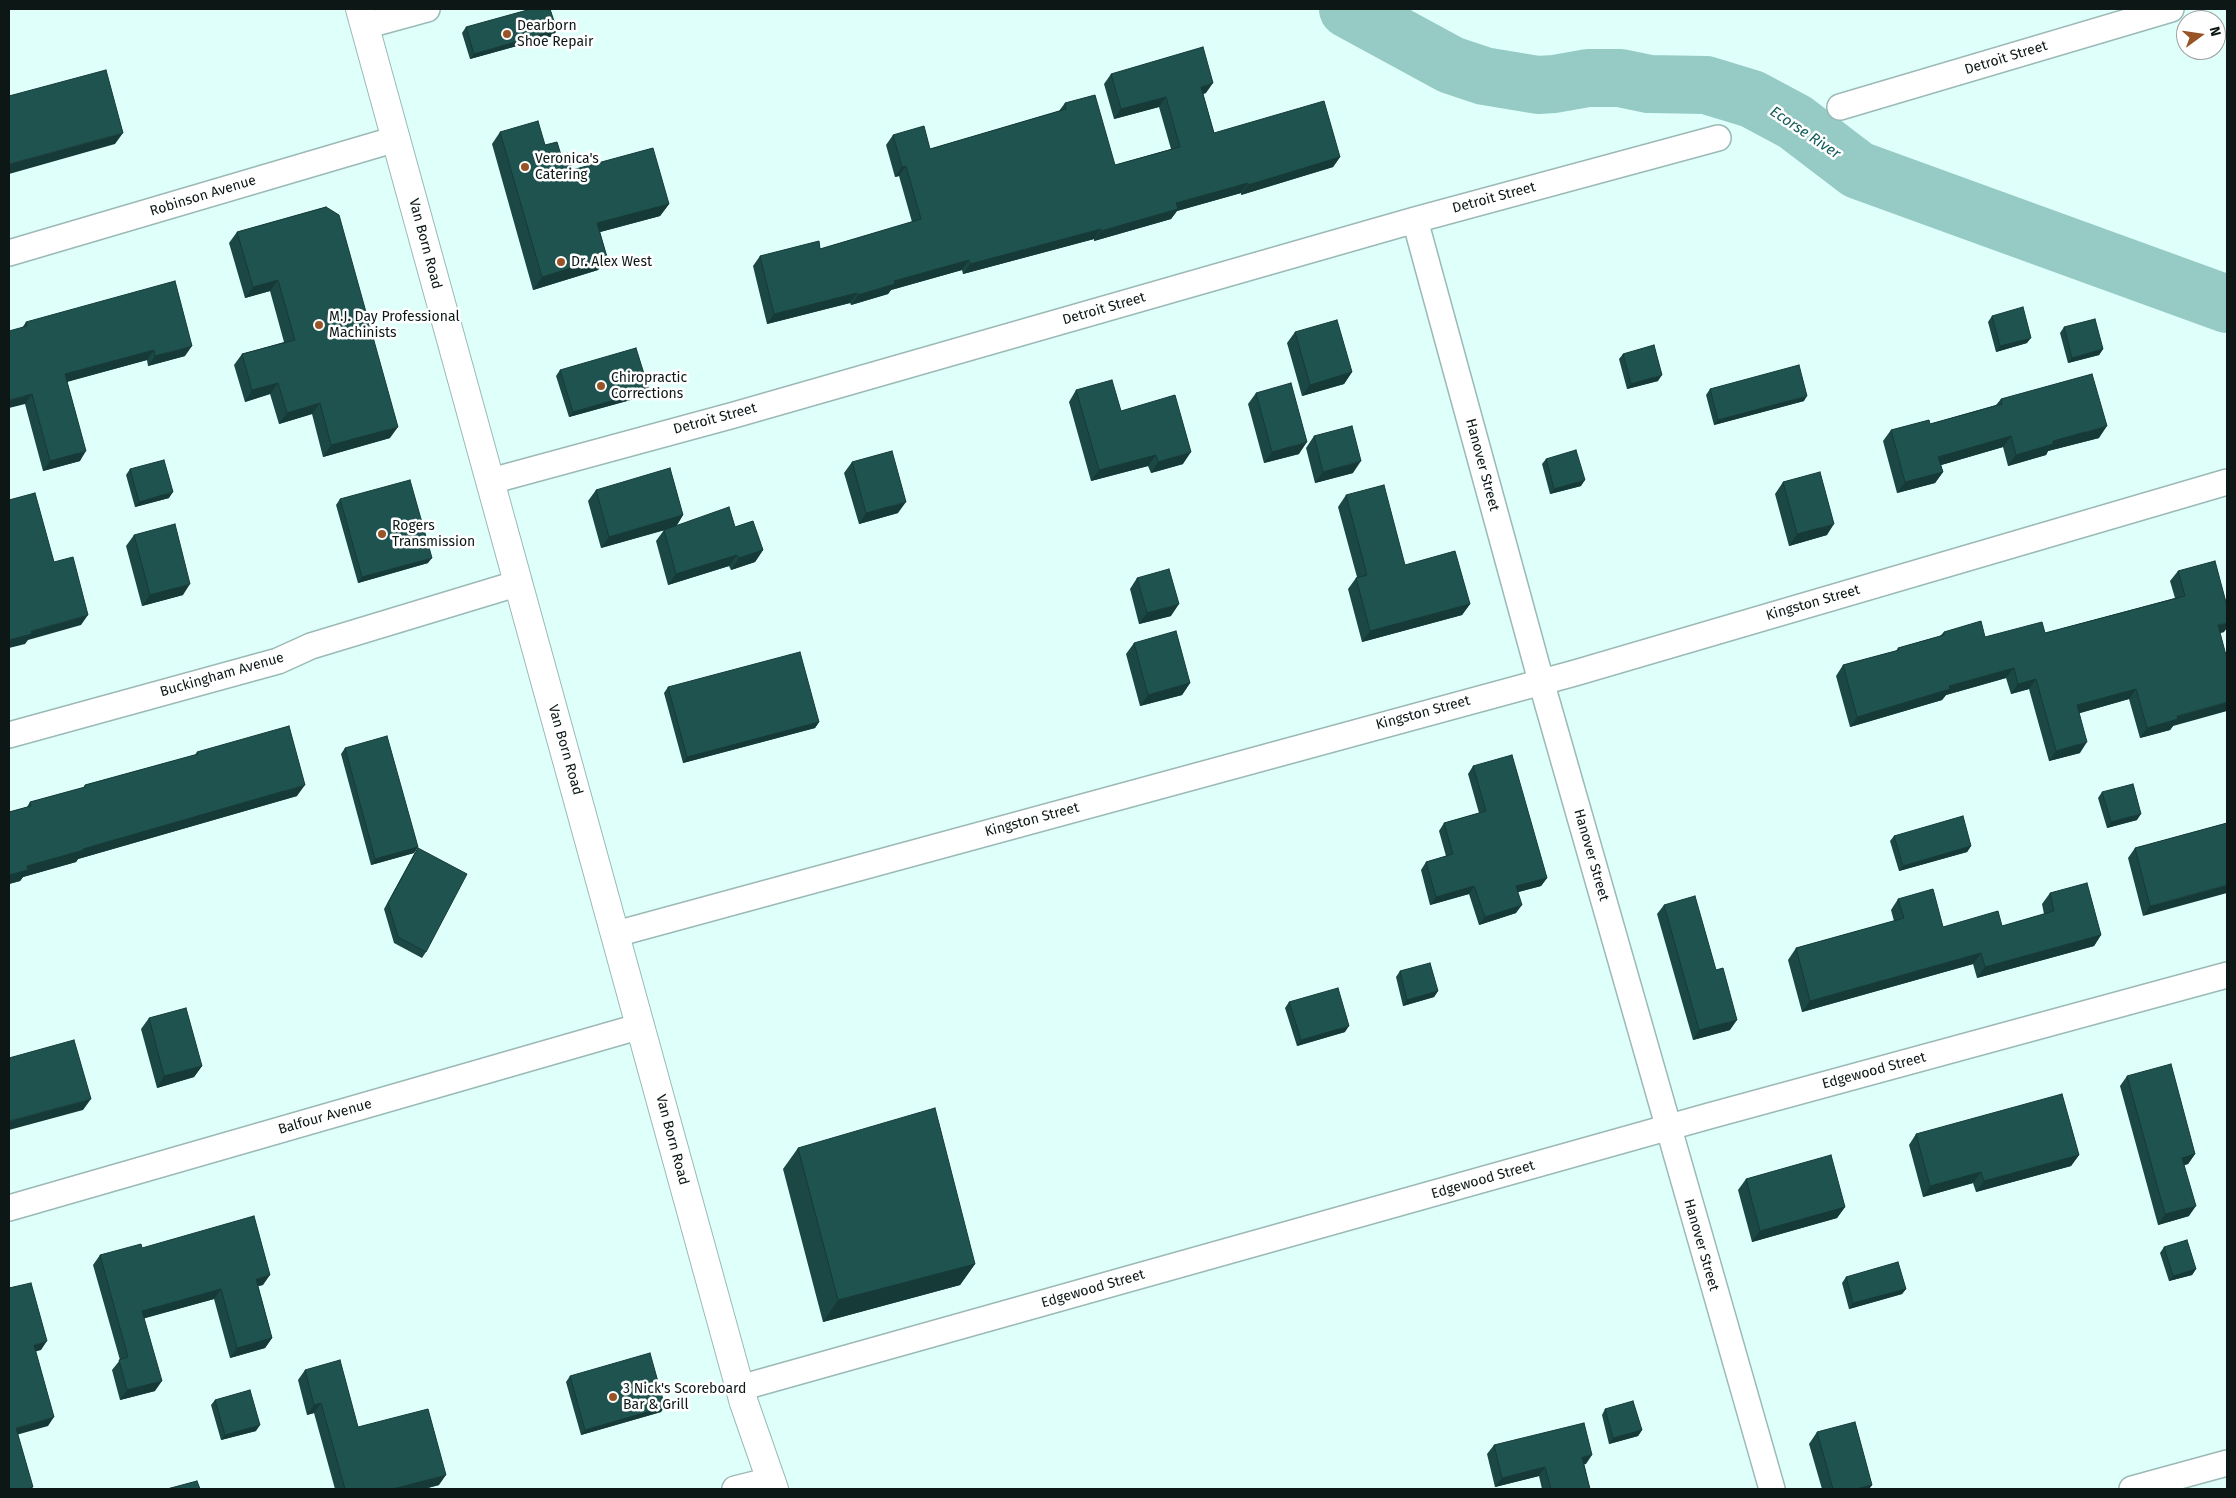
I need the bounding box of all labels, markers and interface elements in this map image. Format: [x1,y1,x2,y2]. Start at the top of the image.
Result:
north arrow [2176,10,2226,60]
place label: Dearborn Shoe Repair [517,18,593,50]
text: N [2206,25,2224,38]
marker: Dearborn Shoe Repair [501,28,513,40]
street label: Detroit Street [1963,37,2049,79]
water label: Ecorse River [1766,103,1844,163]
place label: Veronica's Catering [535,151,599,184]
marker: Veronica's Catering [519,161,531,173]
street label: Robinson Avenue [148,172,258,220]
street label: Detroit Street [1451,179,1537,217]
street label: Van Born Road [405,197,445,291]
place label: Dr. Alex West [571,254,652,270]
marker: Dr. Alex West [555,256,567,268]
street label: Detroit Street [1061,289,1147,329]
place label: M.J. Day Professional Machinists [329,309,460,342]
marker: M.J. Day Professional Machinists [313,319,325,331]
place label: Chiropractic Corrections [611,370,687,402]
marker: Chiropractic Corrections [595,380,607,392]
street label: Detroit Street [672,400,758,438]
street label: Hanover Street [1462,417,1502,513]
place label: Rogers Transmission [392,518,475,550]
marker: Rogers Transmission [376,528,388,540]
street label: Kingston Street [1764,582,1862,624]
street label: Buckingham Avenue [158,649,286,701]
street label: Kingston Street [1374,692,1472,734]
street label: Van Born Road [544,703,586,797]
street label: Kingston Street [983,799,1081,841]
street label: Hanover Street [1570,807,1612,903]
street label: Edgewood Street [1820,1049,1928,1093]
street label: Van Born Road [652,1093,692,1187]
street label: Balfour Avenue [276,1096,374,1138]
street label: Edgewood Street [1429,1157,1537,1203]
street label: Hanover Street [1680,1197,1722,1293]
street label: Edgewood Street [1039,1266,1147,1312]
place label: 3 Nick's Scoreboard Bar & Grill [623,1381,746,1414]
marker: 3 Nick's Scoreboard Bar & Grill [607,1391,619,1403]

